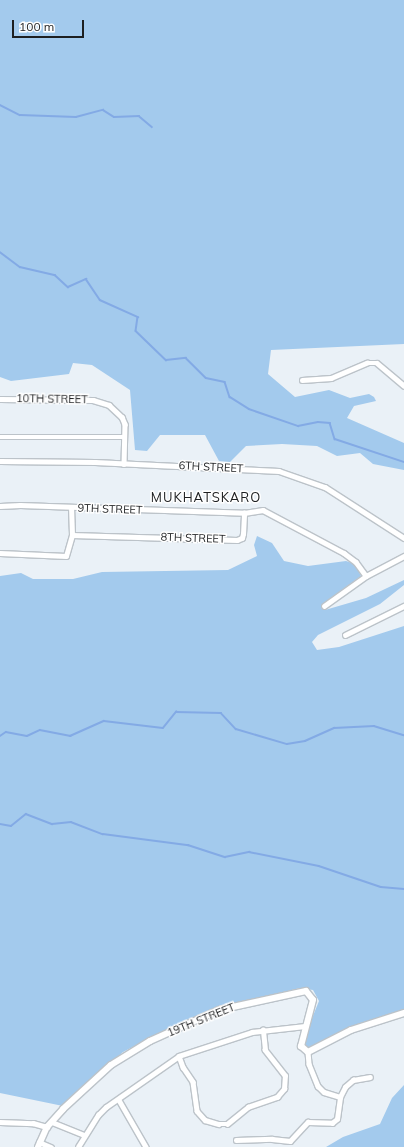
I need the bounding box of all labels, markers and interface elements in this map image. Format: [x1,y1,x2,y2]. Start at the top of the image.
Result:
scale bar [14,12,86,38]
text: 100 m [19,19,54,34]
street label: 10TH STREET [16,392,88,406]
street label: 6TH STREET [178,459,244,475]
district label: MUKHATSKARO [151,489,261,505]
street label: 9TH STREET [77,501,143,517]
street label: 8TH STREET [160,530,226,546]
street label: 19TH STREET [165,1000,237,1040]

